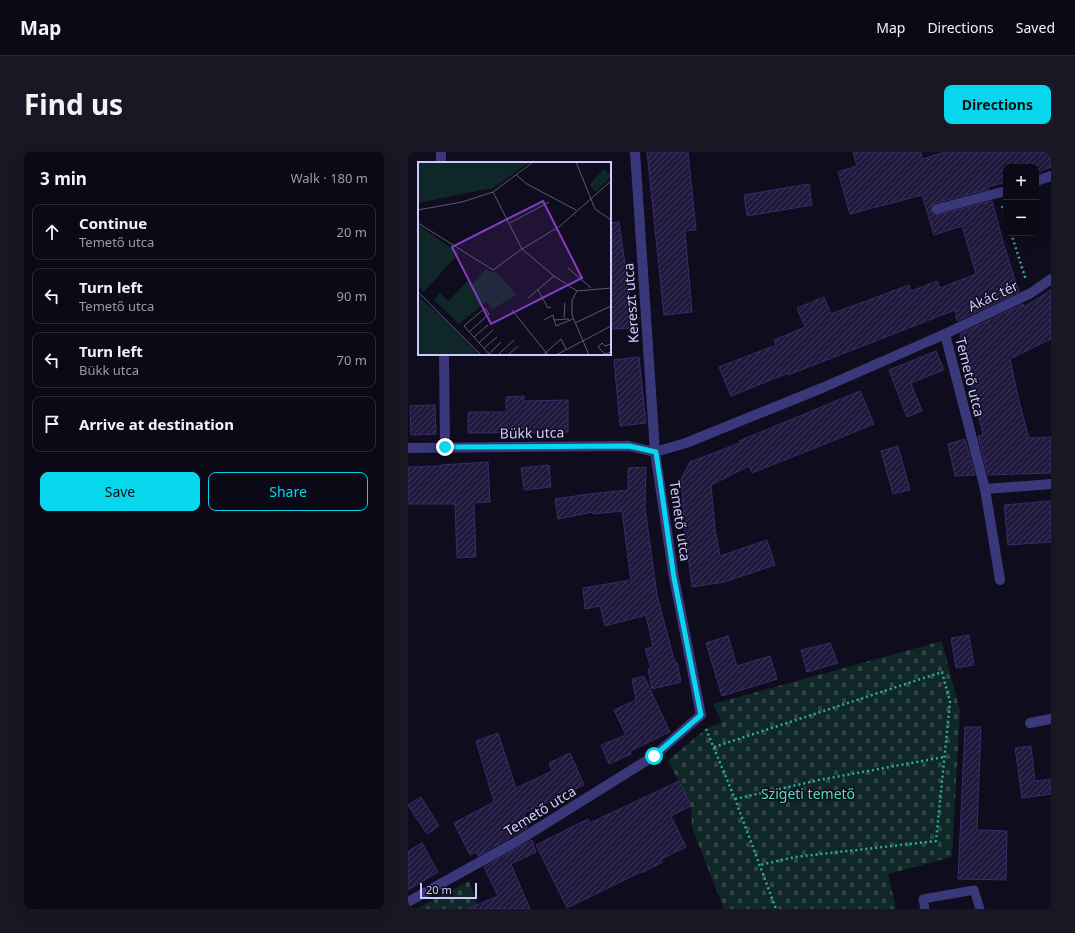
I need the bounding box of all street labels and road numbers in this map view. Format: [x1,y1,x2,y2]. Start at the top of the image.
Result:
street label: Kereszt utca [618,262,643,344]
street label: Akác tér [965,276,1021,315]
street label: Temető utca [951,335,990,419]
street label: Bükk utca [500,422,564,443]
street label: Temető utca [665,479,696,562]
street label: Temető utca [500,781,579,840]

